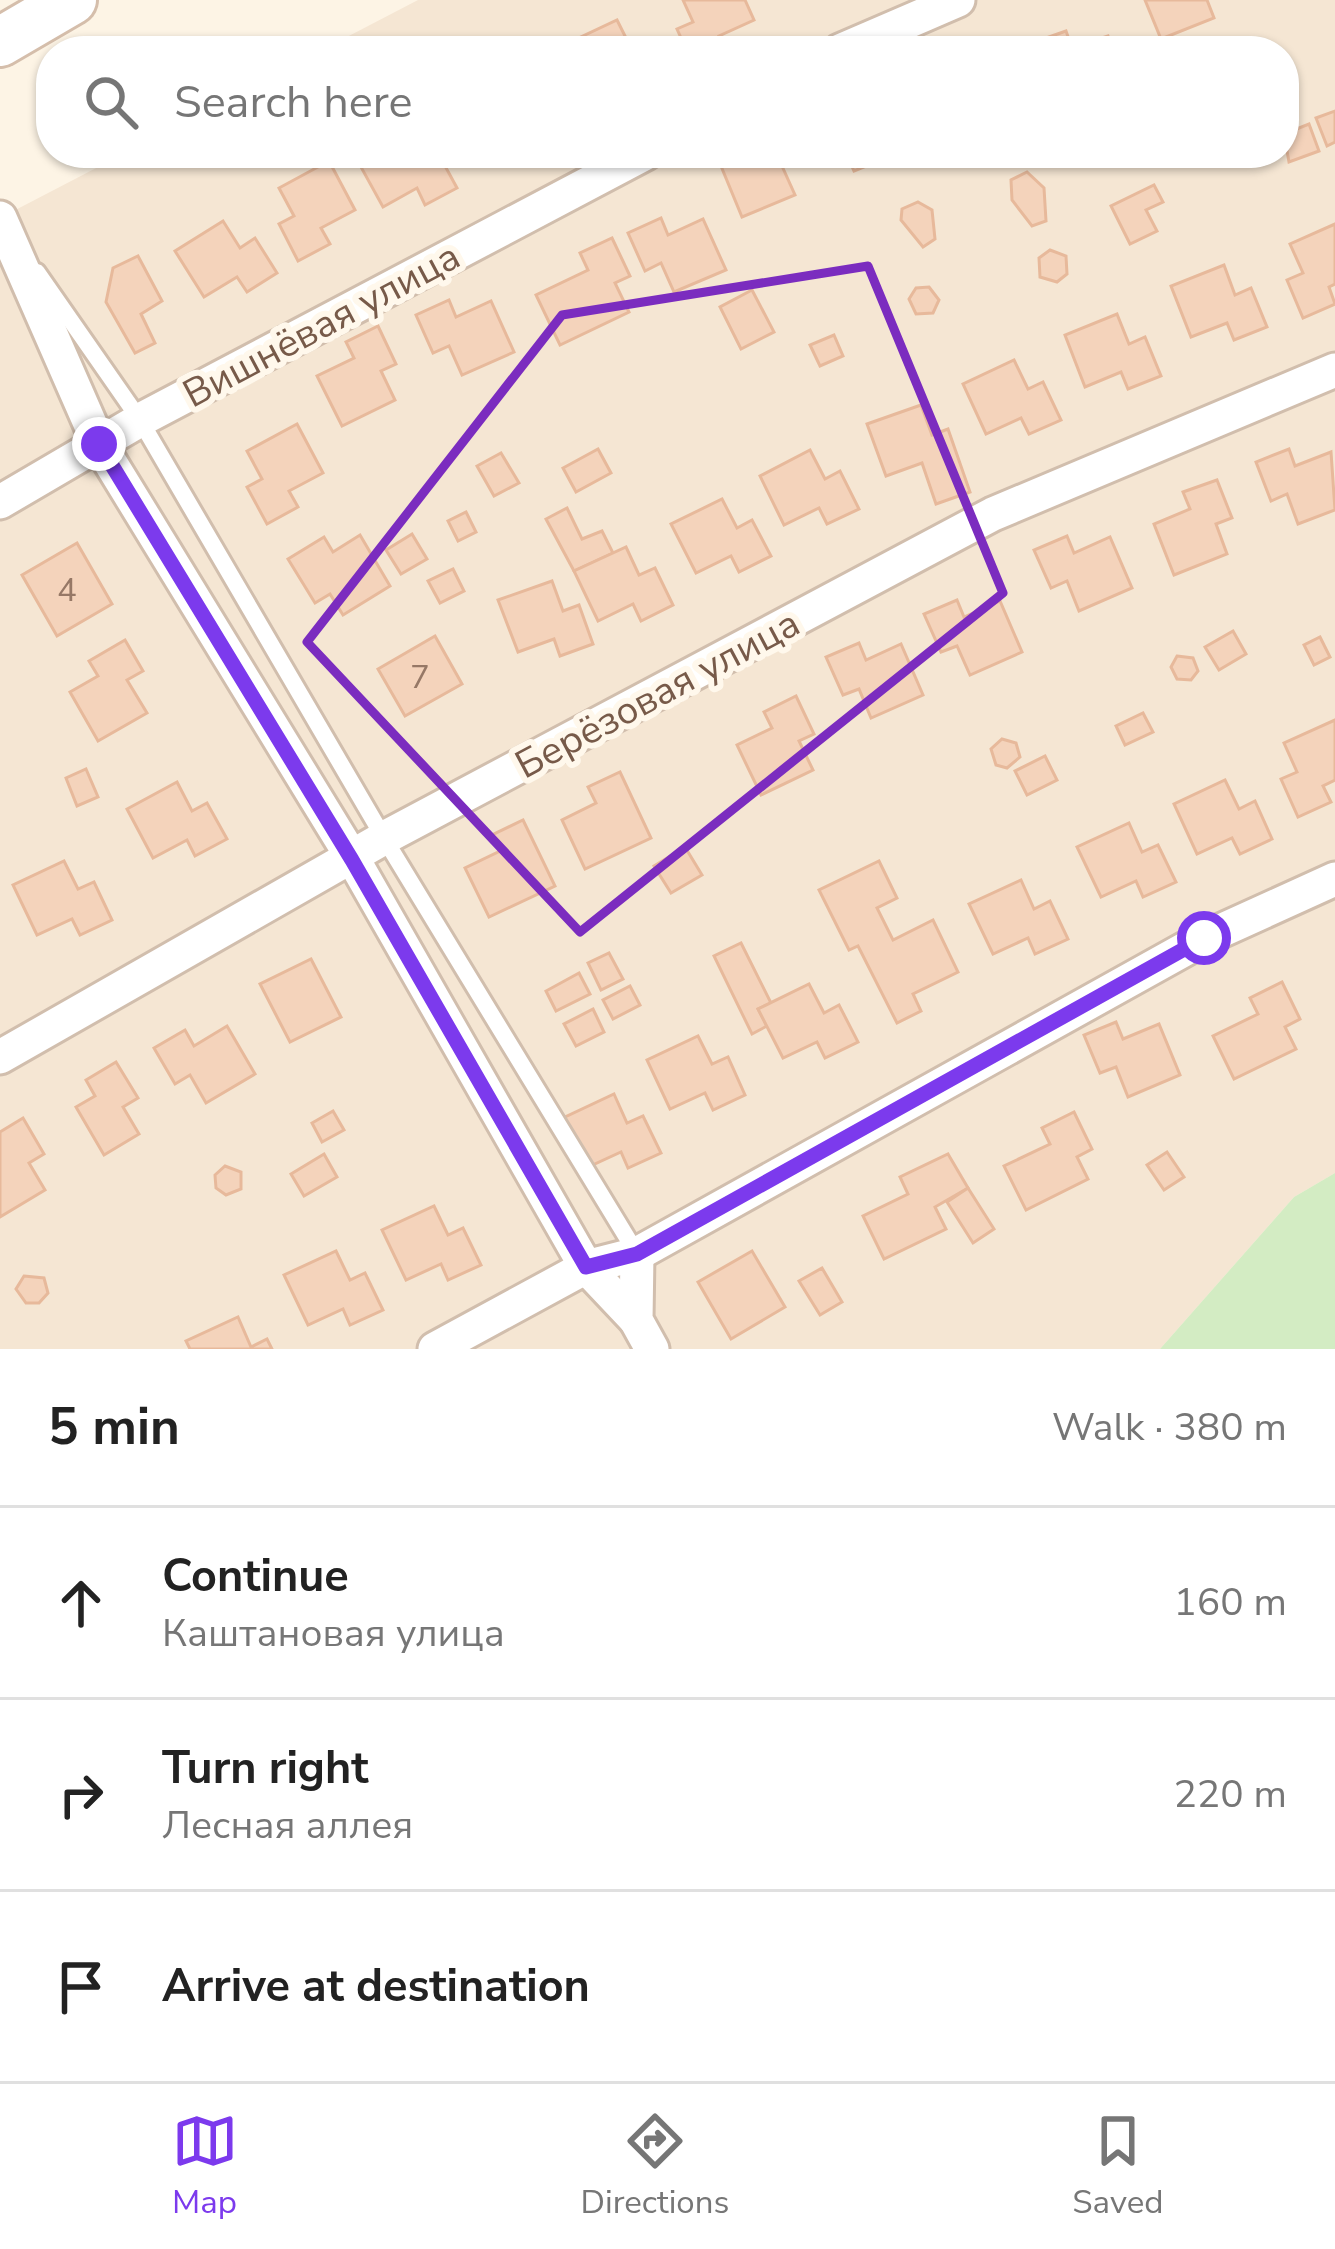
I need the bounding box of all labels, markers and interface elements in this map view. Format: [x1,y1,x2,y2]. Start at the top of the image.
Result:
search box [36,36,1299,168]
icon: search [78,69,144,135]
text: Search here [174,72,413,133]
street label: Вишнёвая улица [174,230,469,421]
route end [72,417,126,471]
house number: 4 [57,568,77,613]
street label: Берёзовая улица [506,597,809,792]
house number: 7 [410,655,430,700]
route start [1177,911,1231,965]
text: 5 min [48,1392,180,1462]
text: Walk · 380 m [1052,1401,1287,1454]
text: Continue [162,1546,349,1607]
icon: ahead [48,1570,114,1636]
text: 160 m [1173,1576,1287,1629]
text: Каштановая улица [162,1607,505,1660]
text: Turn right [162,1738,369,1799]
icon: right [48,1762,114,1828]
text: 220 m [1173,1768,1287,1821]
text: Лесная аллея [162,1799,413,1852]
icon: arrive [48,1954,114,2020]
text: Arrive at destination [162,1956,590,2017]
tab: Map [172,2108,238,2225]
tab: Directions [581,2108,729,2225]
tab: Saved [1072,2108,1163,2225]

